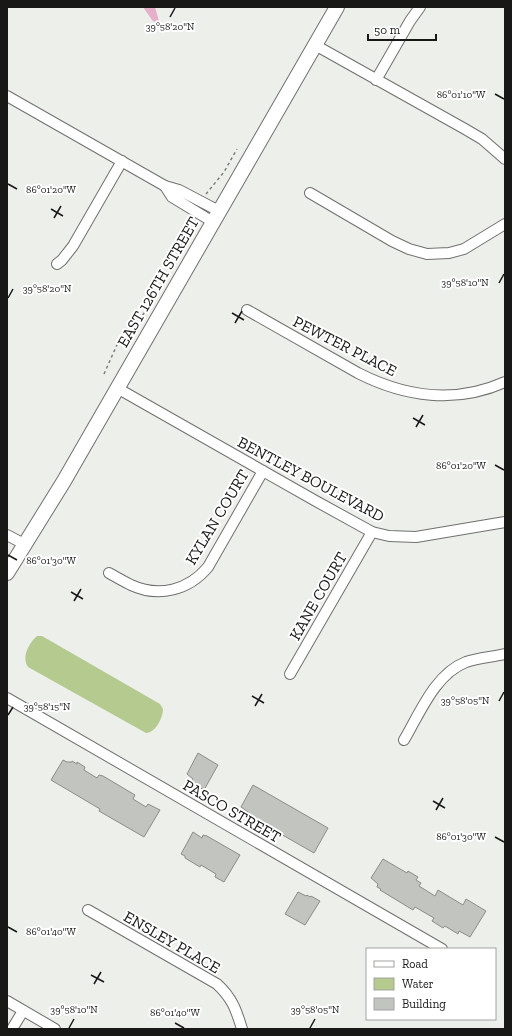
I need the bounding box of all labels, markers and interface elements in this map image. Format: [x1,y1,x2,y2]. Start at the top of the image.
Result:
scale bar [368,16,436,42]
text: 39°58'20"N [146,21,195,33]
text: 50 m [374,23,401,37]
text: 86°01'10"W [437,89,486,101]
text: 86°01'20"W [26,184,77,196]
street label: EAST 126TH STREET [113,213,203,350]
text: 39°58'10"N [441,277,489,289]
text: 39°58'20"N [23,283,72,295]
street label: PEWTER PLACE [290,312,400,380]
street label: BENTLEY BOULEVARD [234,432,388,526]
text: 86°01'20"W [436,460,487,472]
street label: KYLAN COURT [181,466,253,568]
street label: KANE COURT [285,549,351,643]
text: 86°01'30"W [26,555,76,567]
text: 39°58'05"N [441,695,490,707]
text: 39°58'15"N [24,701,71,713]
street label: PASCO STREET [180,775,284,847]
text: 86°01'30"W [436,831,486,843]
street label: ENSLEY PLACE [120,907,224,977]
text: 86°01'40"W [26,926,77,938]
legend [366,948,496,1020]
text: Road [402,957,428,971]
text: Water [402,977,434,991]
text: Building [402,997,446,1011]
text: 39°58'10"N [50,1004,98,1016]
text: 39°58'05"N [291,1004,340,1016]
text: 86°01'40"W [150,1007,201,1019]

